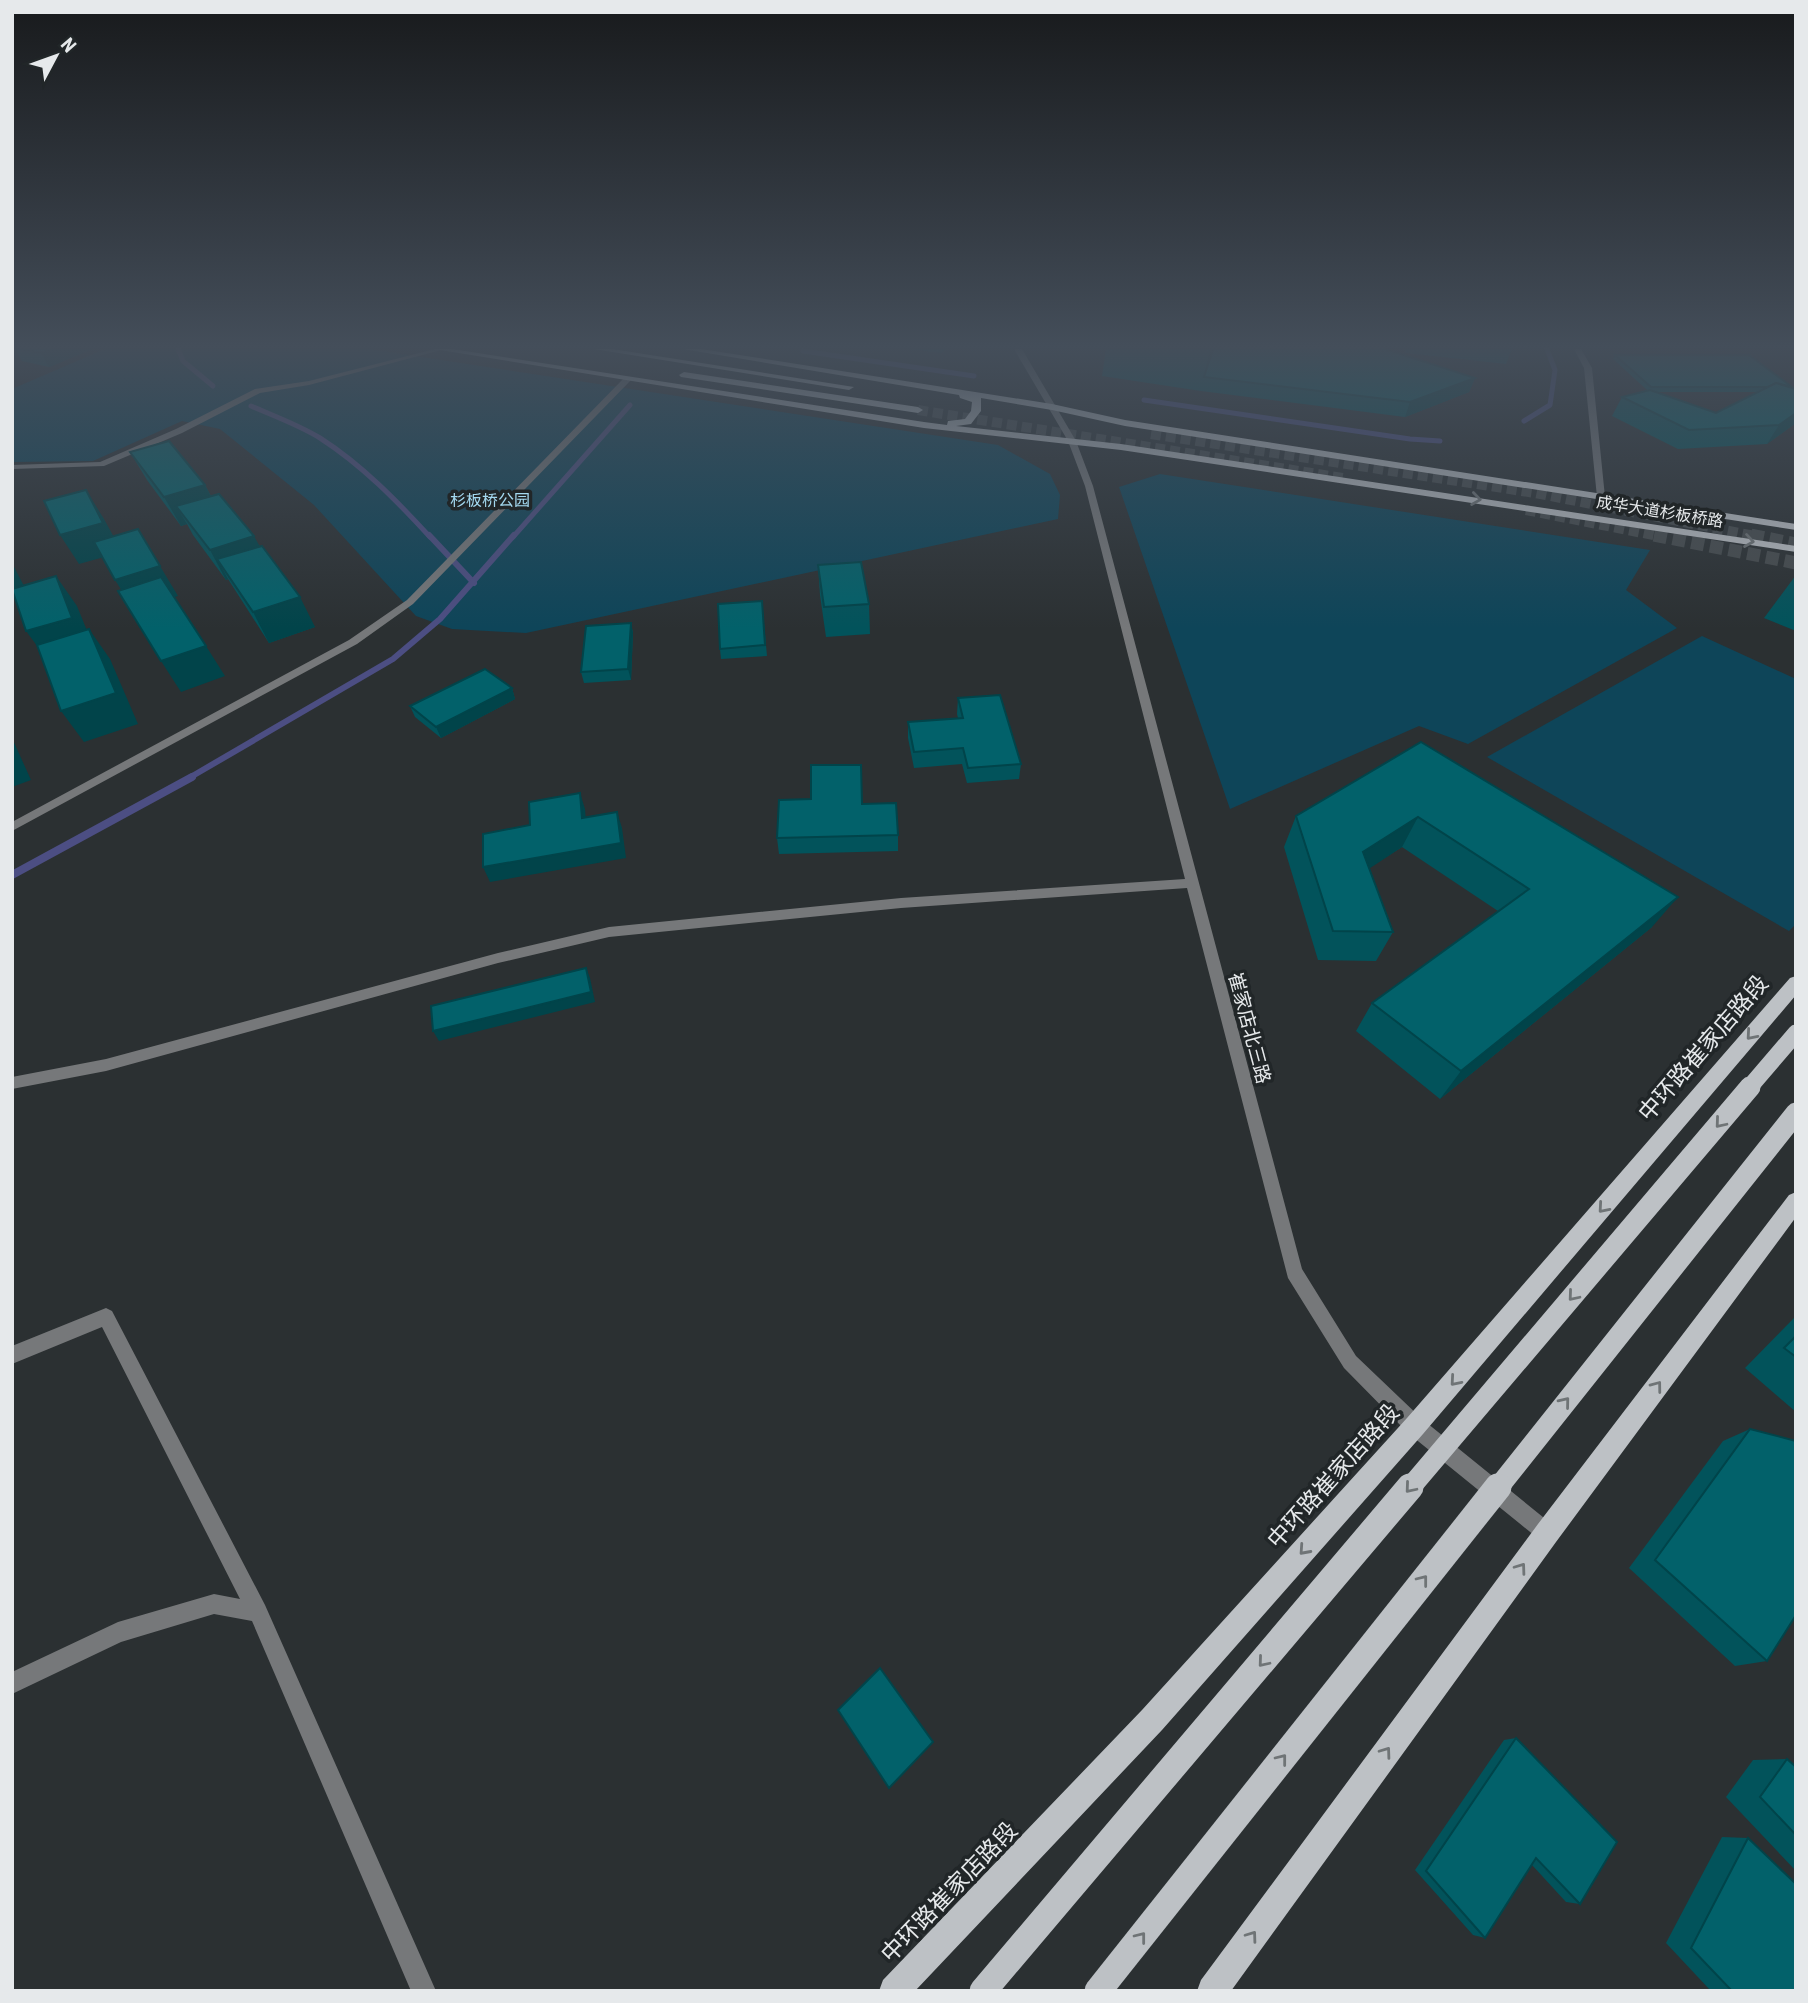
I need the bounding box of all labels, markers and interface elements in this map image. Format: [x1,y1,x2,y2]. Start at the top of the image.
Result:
north arrow [21,21,91,91]
text: N [56,33,81,57]
park label: 杉板桥公园 [450,491,530,510]
one-way arrow [1470,491,1481,506]
street label: 成华大道杉板桥路 [1595,492,1725,531]
one-way arrow [1743,533,1755,548]
street label: 崔家店北三路 [1224,970,1275,1086]
street label: 中环路崔家店路段 [1633,970,1774,1127]
one-way arrow [1747,1027,1759,1040]
one-way arrow [1716,1114,1728,1127]
one-way arrow [1599,1200,1611,1213]
one-way arrow [1569,1288,1581,1301]
one-way arrow [1451,1372,1463,1385]
one-way arrow [1648,1381,1661,1394]
one-way arrow [1556,1398,1569,1410]
street label: 中环路崔家店路段 [1262,1399,1405,1554]
one-way arrow [1406,1480,1418,1493]
one-way arrow [1299,1542,1312,1555]
one-way arrow [1512,1563,1525,1576]
one-way arrow [1415,1576,1427,1589]
one-way arrow [1259,1654,1271,1667]
one-way arrow [1378,1747,1391,1760]
one-way arrow [1273,1754,1286,1766]
street label: 中环路崔家店路段 [876,1817,1023,1968]
one-way arrow [1244,1931,1257,1944]
one-way arrow [1132,1933,1145,1945]

